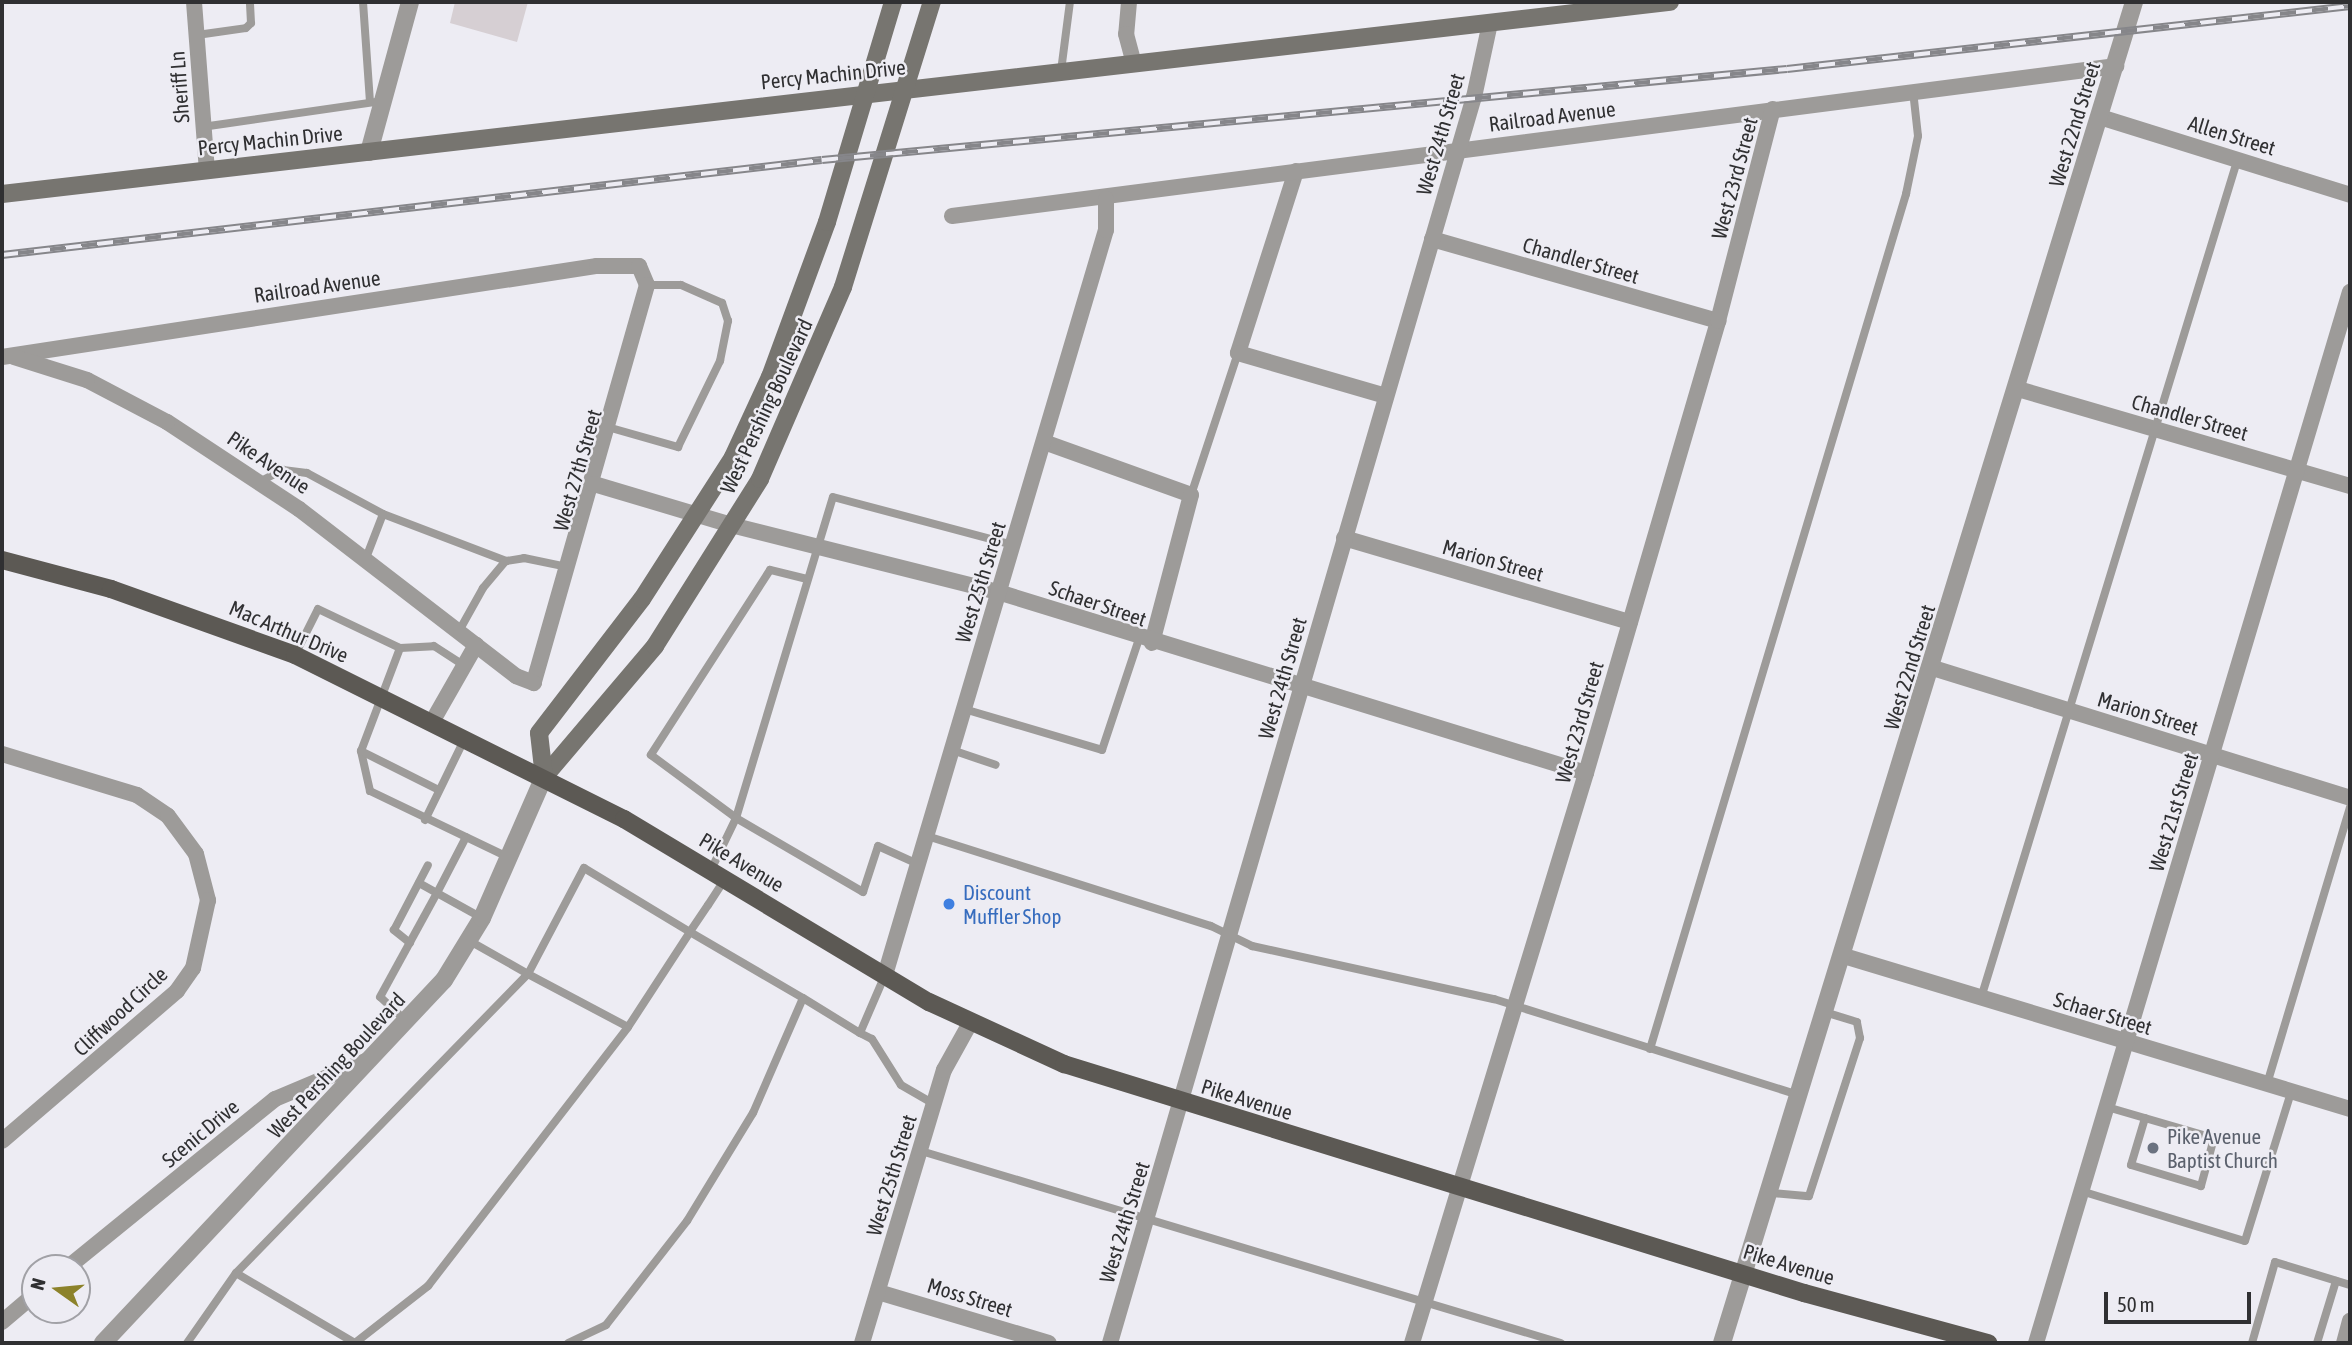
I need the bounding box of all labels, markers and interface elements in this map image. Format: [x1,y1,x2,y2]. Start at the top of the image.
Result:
street label: Sheriff Ln [164,50,194,124]
street label: Percy Machin Drive [759,54,907,94]
street label: West 22nd Street [2043,58,2105,190]
street label: West 24th Street [1411,70,1469,198]
street label: Railroad Avenue [1487,96,1617,136]
street label: Allen Street [2185,110,2279,160]
street label: West 23rd Street [1706,114,1762,242]
street label: Percy Machin Drive [196,120,344,160]
street label: Chandler Street [1520,231,1642,289]
street label: Railroad Avenue [252,265,382,307]
street label: West Pershing Boulevard [714,315,818,497]
street label: Chandler Street [2129,388,2251,446]
street label: West 27th Street [548,406,606,534]
street label: Pike Avenue [223,425,315,499]
street label: West 25th Street [950,518,1010,646]
street label: Marion Street [1440,534,1546,586]
street label: Schaer Street [1046,575,1150,631]
street label: Mac Arthur Drive [226,595,352,667]
street label: West 22nd Street [1878,601,1940,733]
street label: West 24th Street [1253,614,1311,742]
street label: West 23rd Street [1550,658,1608,786]
street label: Marion Street [2095,686,2201,740]
street label: West 21st Street [2143,750,2203,874]
street label: Pike Avenue [695,827,789,897]
place label: Discount Muffler Shop [963,879,1061,929]
marker: Discount Muffler Shop [941,896,957,912]
street label: Cliffwood Circle [68,961,172,1061]
street label: Schaer Street [2051,986,2155,1040]
street label: West Pershing Boulevard [262,987,410,1143]
street label: Pike Avenue [1198,1073,1296,1125]
street label: Scenic Drive [156,1094,244,1172]
street label: West 25th Street [861,1111,921,1239]
place label: Pike Avenue Baptist Church [2167,1123,2278,1173]
marker: Pike Avenue Baptist Church [2145,1140,2161,1156]
street label: West 24th Street [1094,1158,1154,1286]
street label: Pike Avenue [1740,1238,1838,1290]
north arrow [21,1254,91,1324]
street label: Moss Street [924,1272,1016,1322]
text: N [26,1276,50,1292]
scale bar [2107,1278,2254,1322]
text: 50 m [2117,1292,2155,1316]

